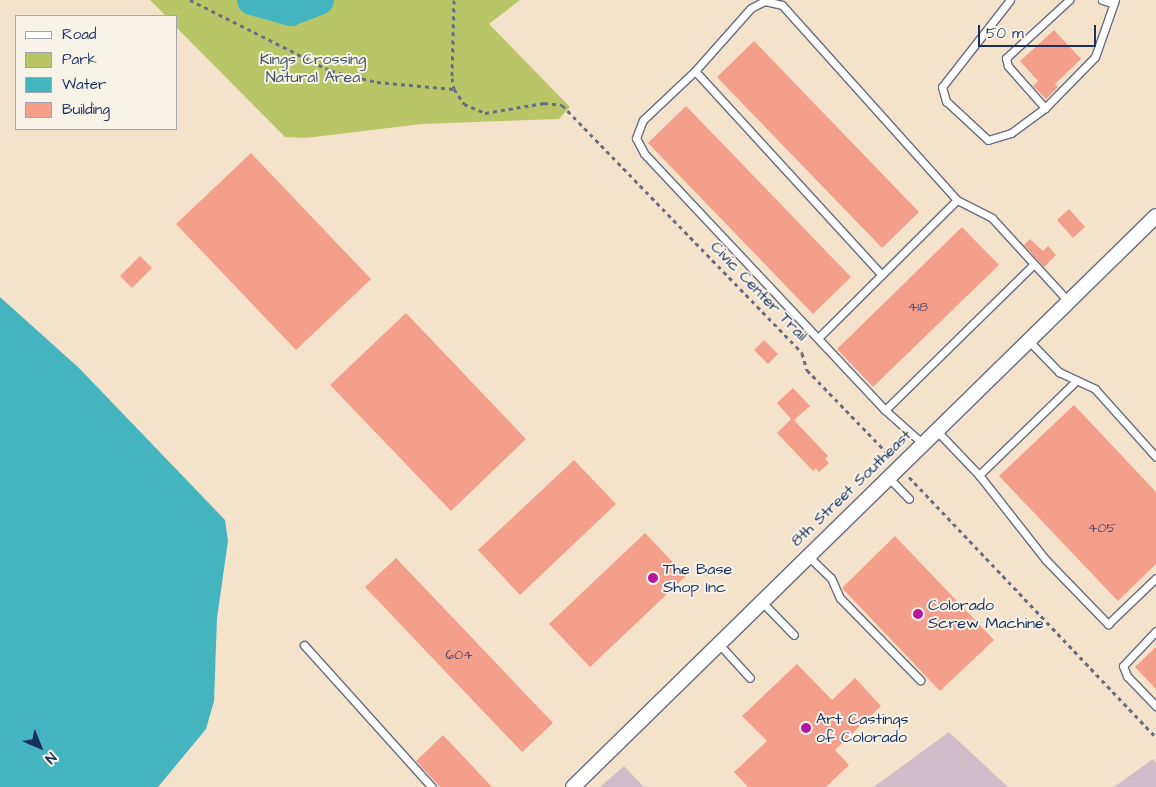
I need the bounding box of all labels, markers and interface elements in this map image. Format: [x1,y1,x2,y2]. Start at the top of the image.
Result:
legend [15,15,178,130]
scale bar [981,15,1098,47]
text: 50 m [986,23,1024,44]
text: Road [62,24,96,45]
text: Park [62,49,97,70]
park label: Kings Crossing Natural Area [260,49,366,87]
text: Water [62,74,106,95]
text: Building [62,99,110,120]
street label: Civic Center Trail [707,237,811,345]
house number: 418 [908,299,928,315]
street label: 8th Street Southeast [787,426,915,550]
house number: 405 [1088,520,1116,536]
place label: The Base Shop Inc [663,559,732,597]
marker: The Base Shop Inc [647,572,659,584]
place label: Colorado Screw Machine [928,595,1044,633]
marker: Colorado Screw Machine [912,608,924,620]
house number: 604 [445,647,473,663]
place label: Art Castings of Colorado [816,709,909,747]
north arrow [15,722,65,772]
marker: Art Castings of Colorado [800,722,812,734]
text: N [40,748,61,768]

